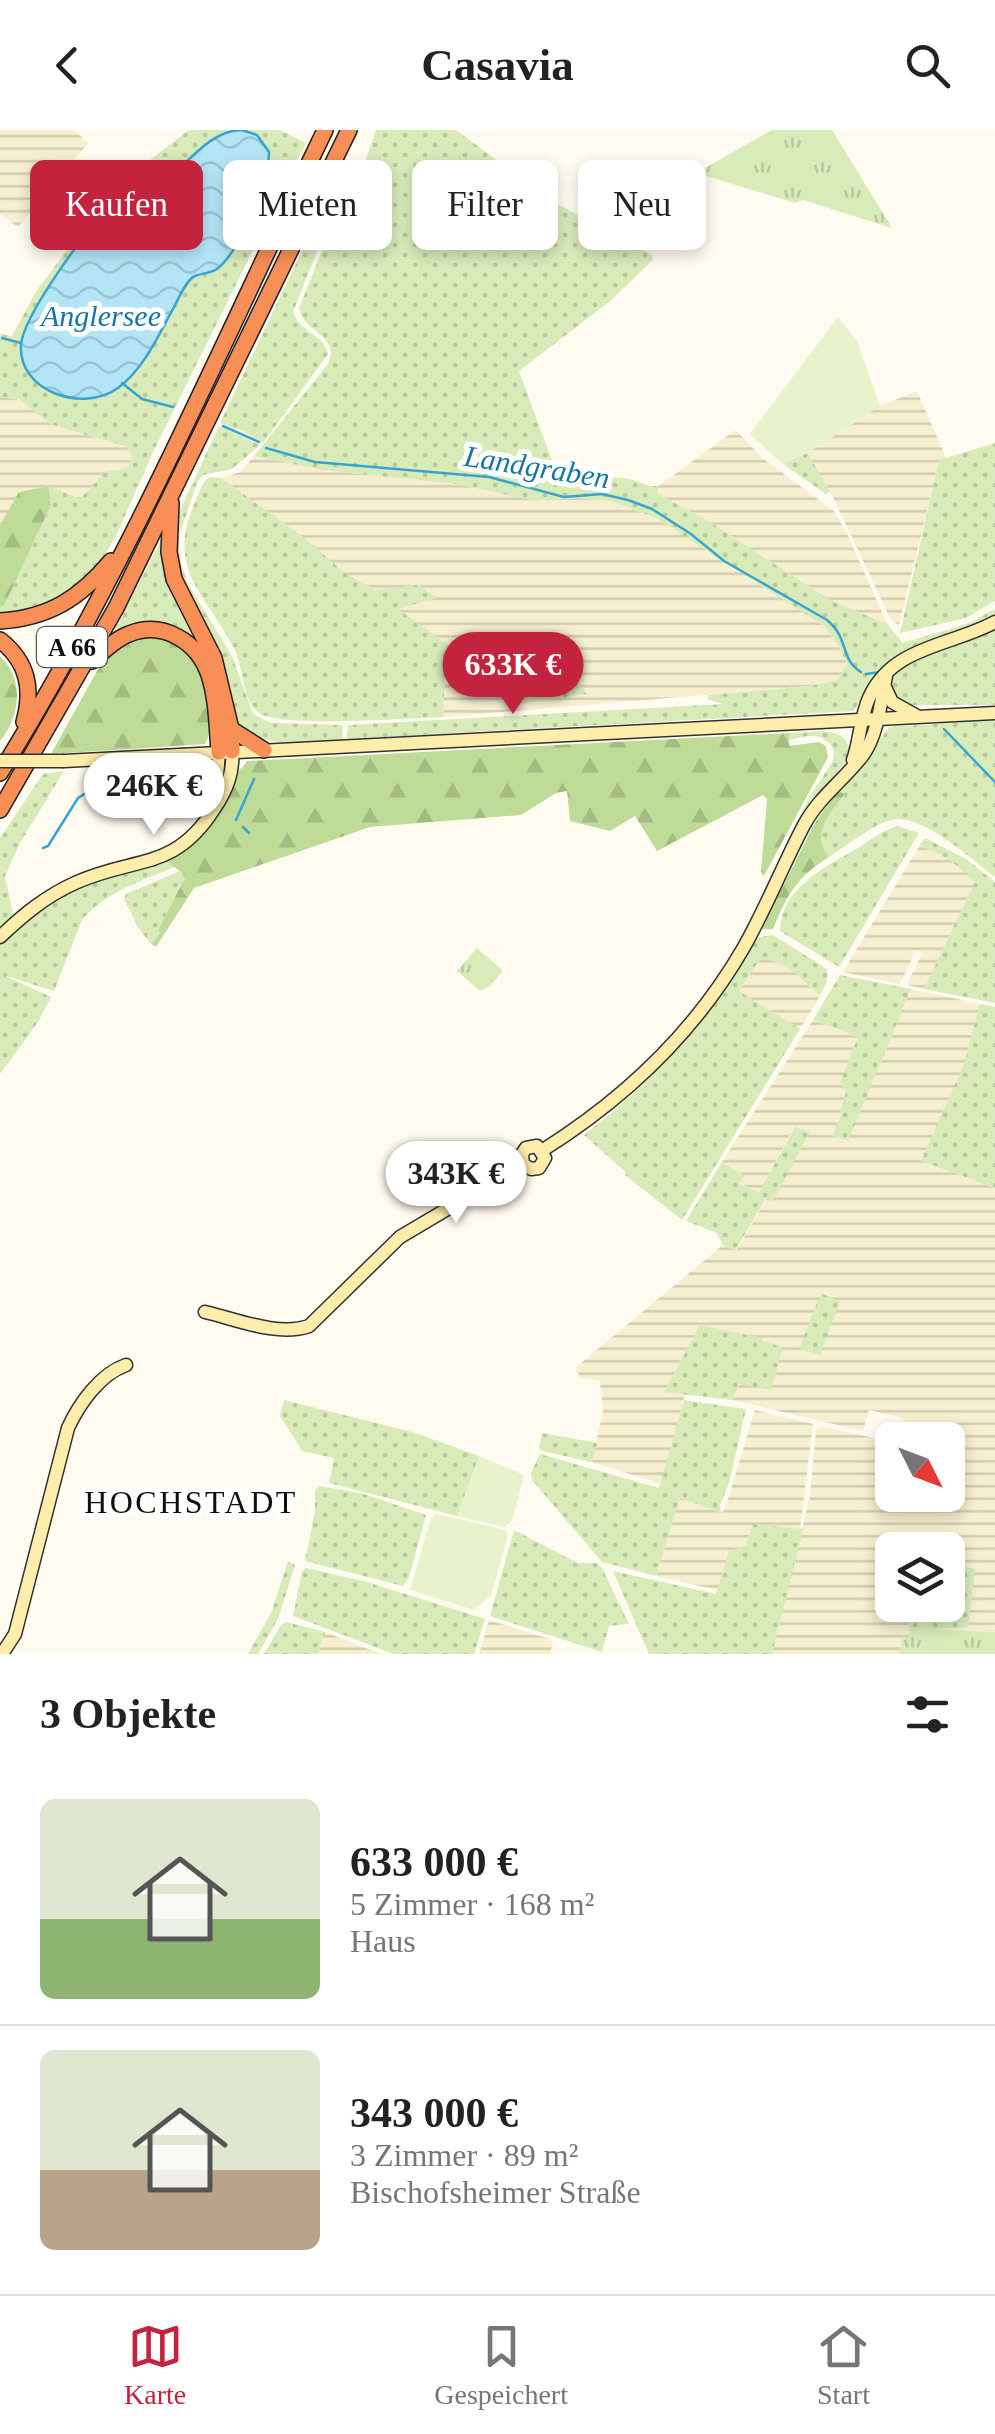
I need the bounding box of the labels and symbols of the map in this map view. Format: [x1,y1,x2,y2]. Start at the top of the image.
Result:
water label: Anglersee [39,299,161,332]
water label: Landgraben [461,439,612,494]
road number: A 66 [37,627,107,667]
pin: 633K € [432,632,594,717]
pin: 246K € [73,753,235,838]
pin: 343K € [375,1141,537,1226]
north arrow [875,1422,965,1512]
district label: HOCHSTADT [84,1484,298,1520]

